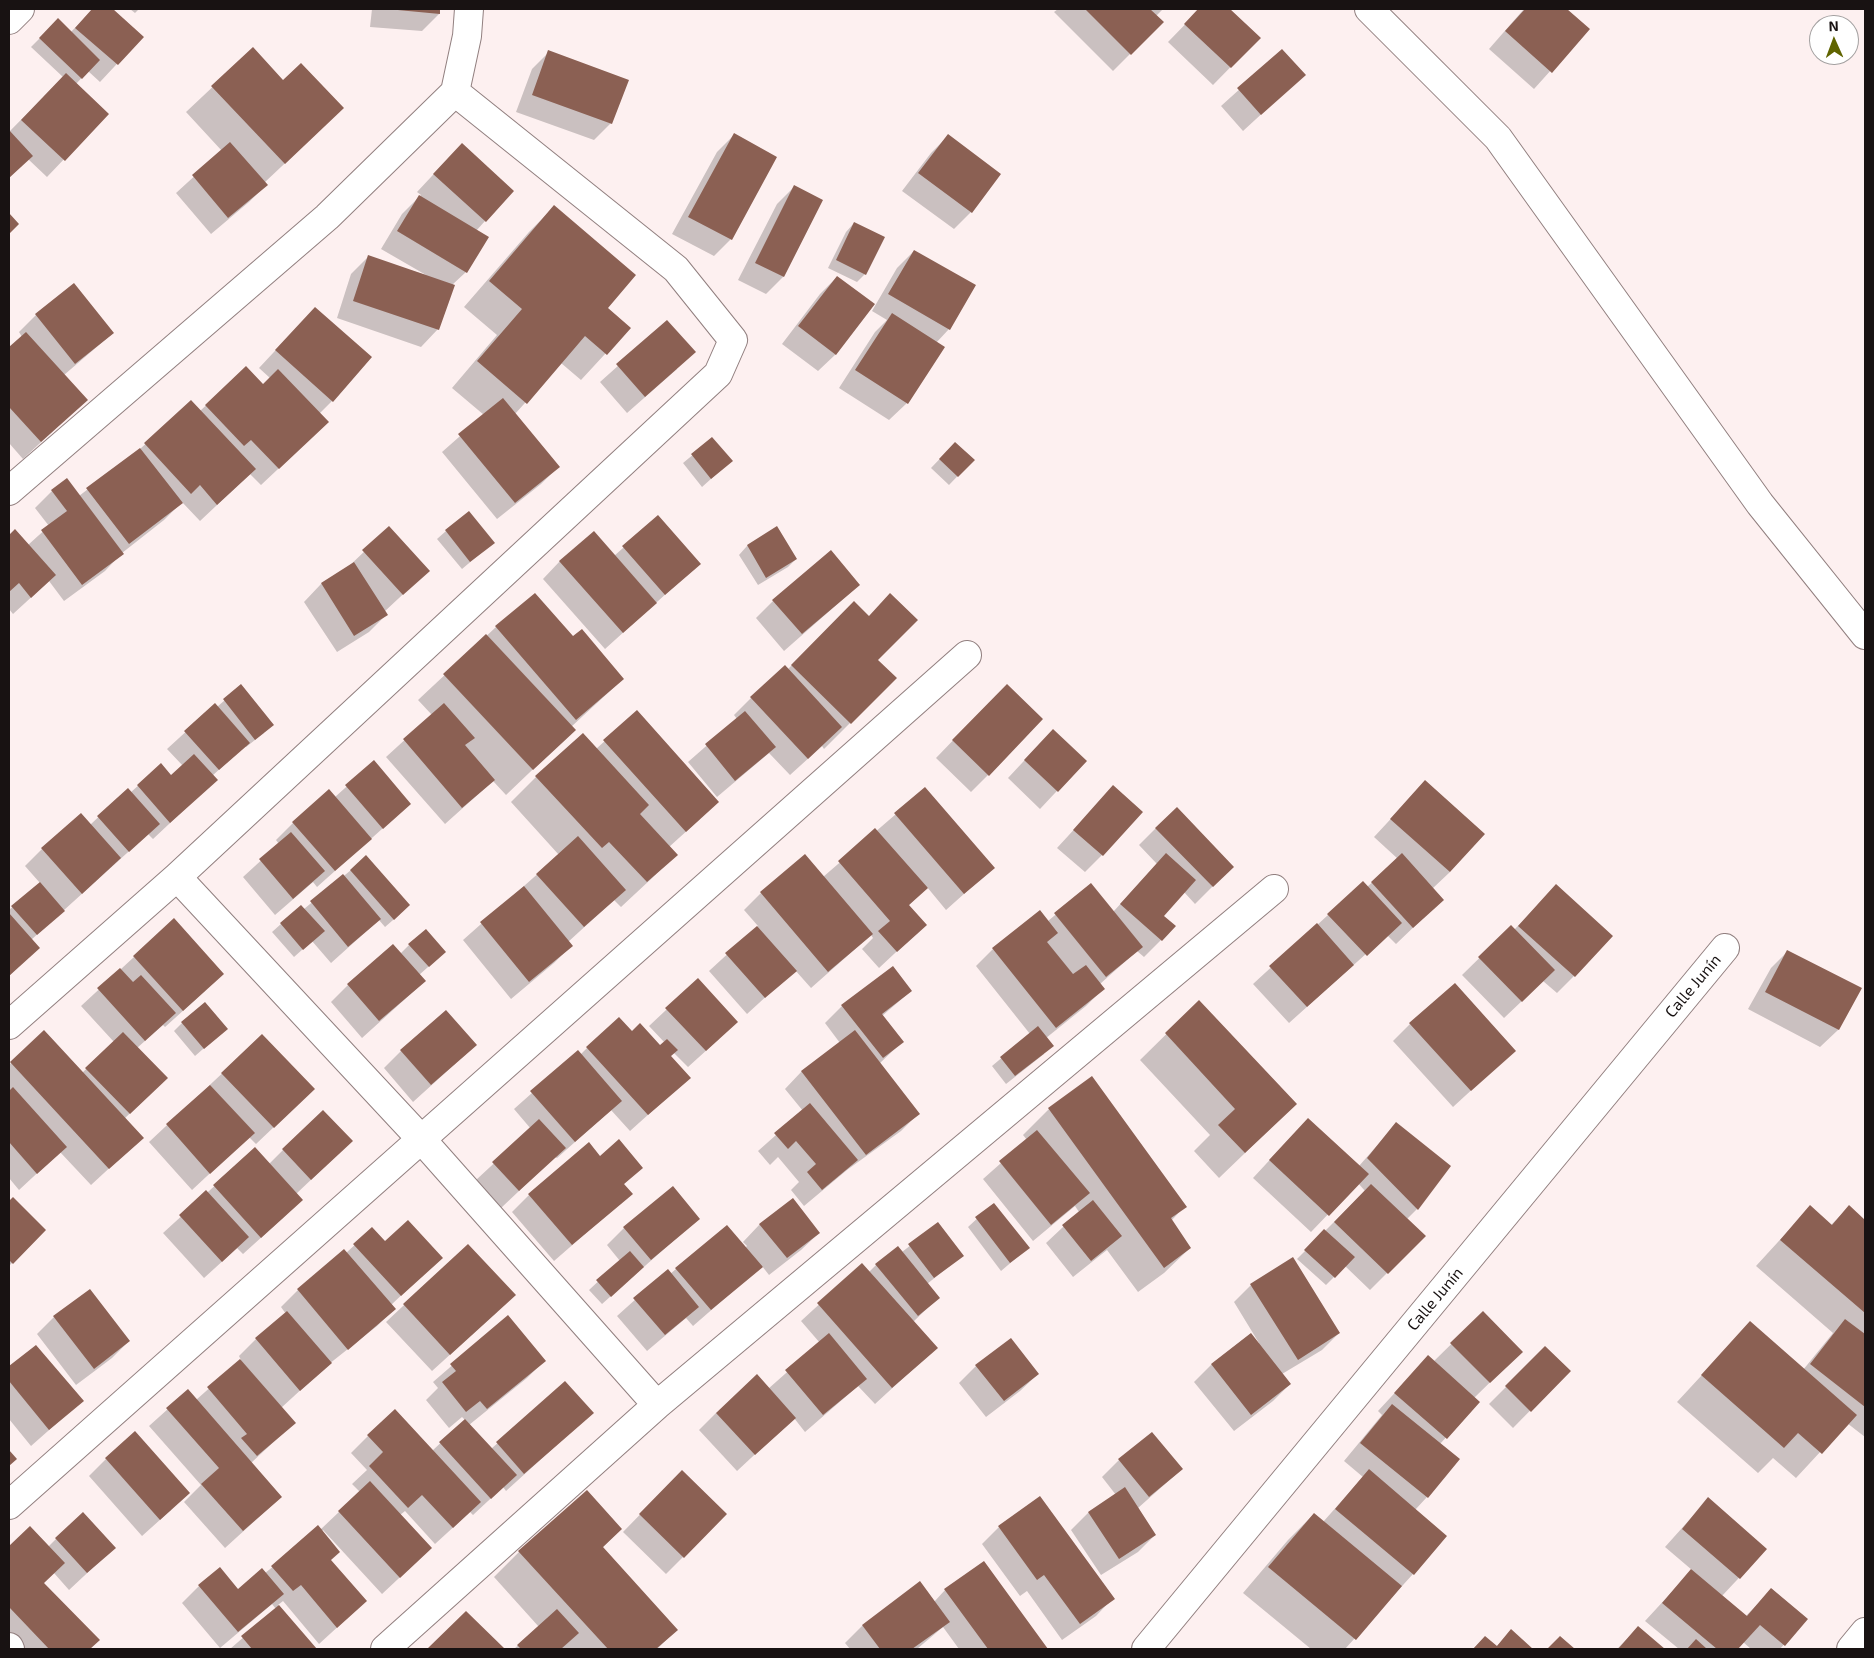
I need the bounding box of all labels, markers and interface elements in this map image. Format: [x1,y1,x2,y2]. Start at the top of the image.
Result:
north arrow [1809,15,1859,65]
text: N [1828,17,1839,34]
street label: Calle Junín [1661,950,1725,1022]
street label: Calle Junín [1403,1263,1467,1335]

